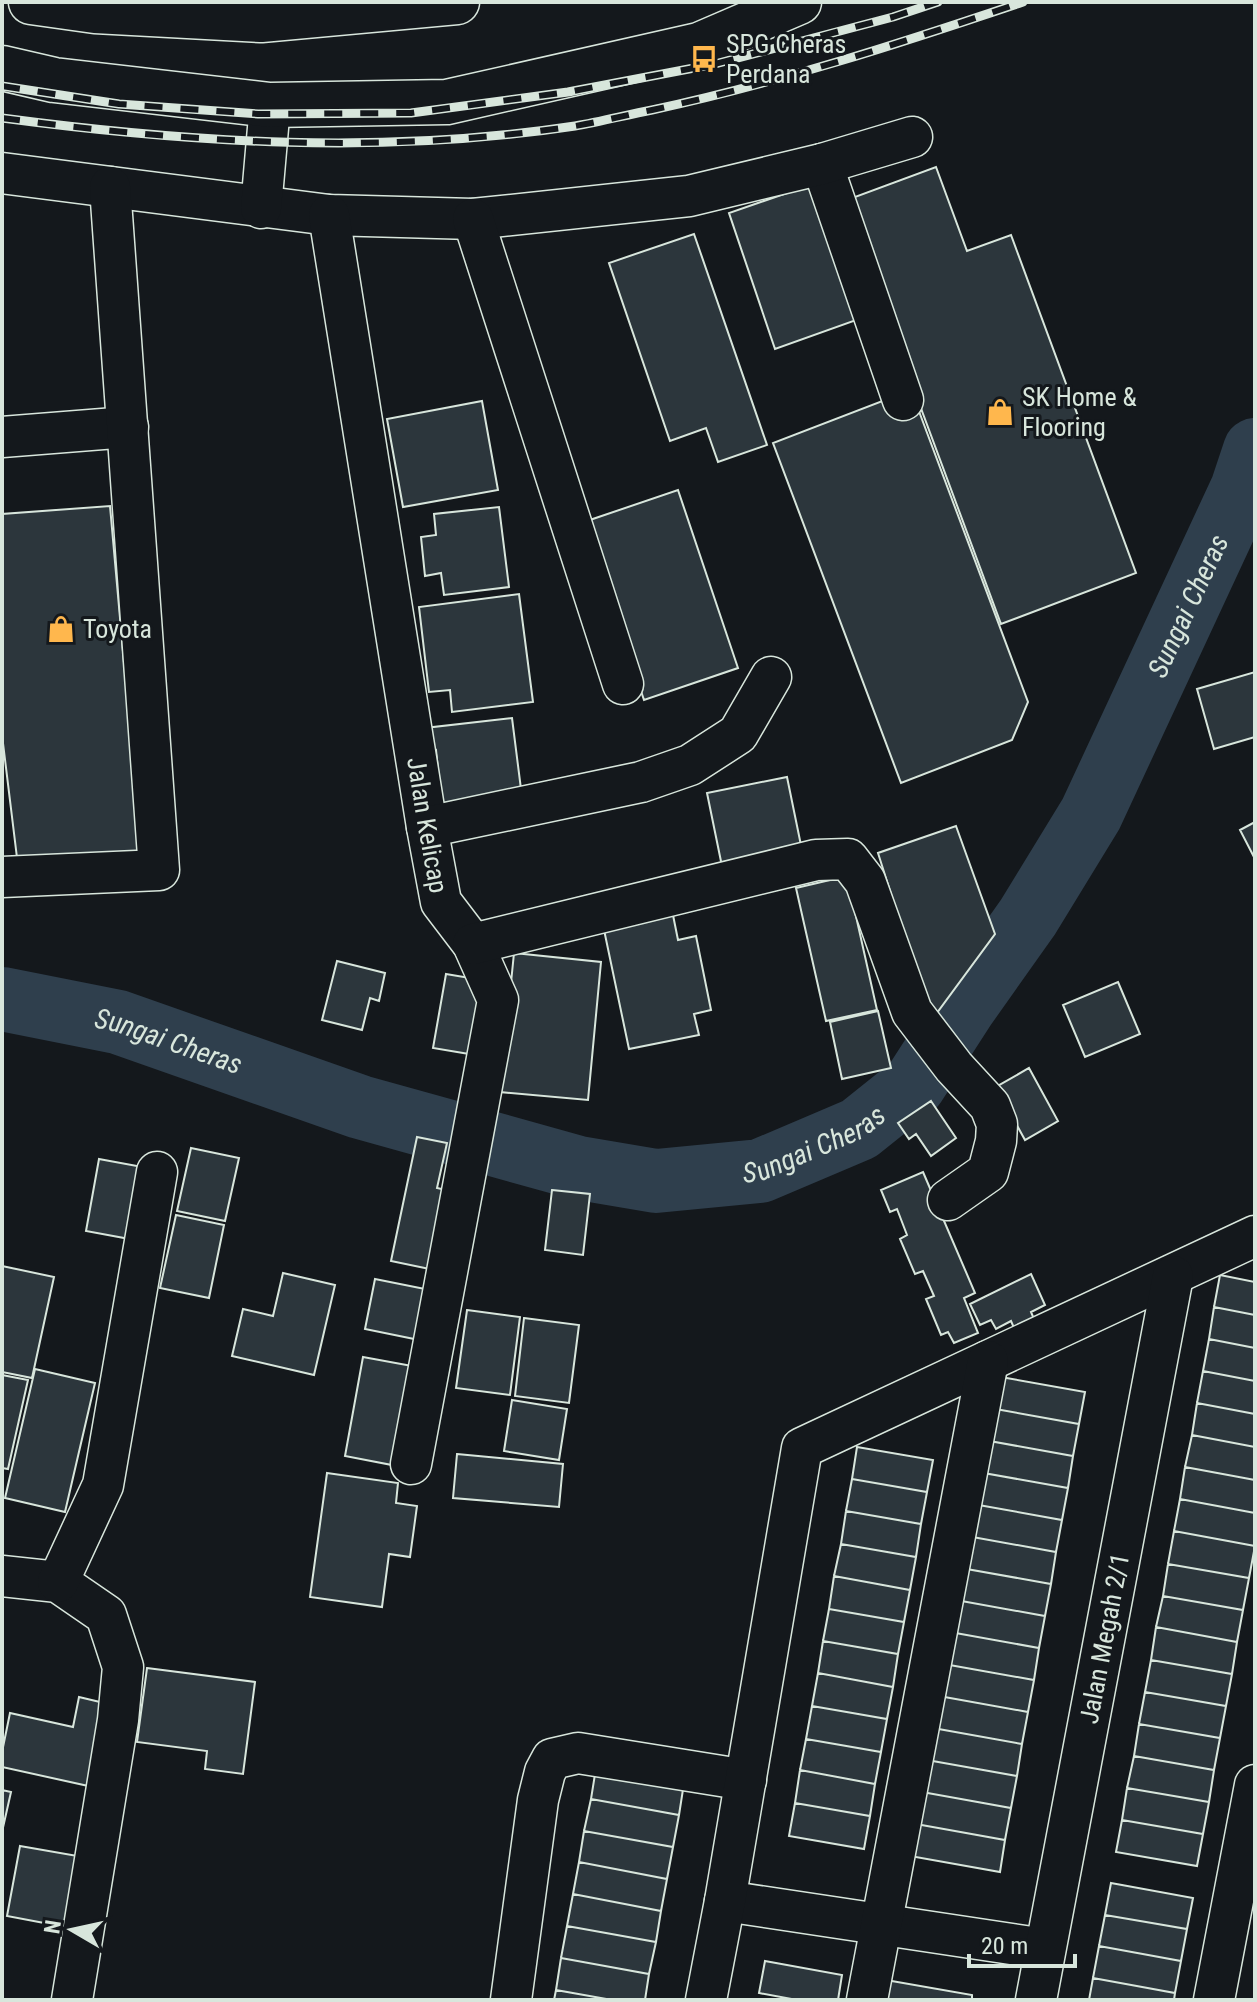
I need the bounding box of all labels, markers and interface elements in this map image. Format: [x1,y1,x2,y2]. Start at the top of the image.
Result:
place label: SPG Cheras Perdana [726,29,846,89]
bus stop icon: SPG Cheras Perdana [689,44,719,74]
place label: SK Home & Flooring [1022,382,1137,442]
shop icon: SK Home & Flooring [985,397,1015,427]
water label: Sungai Cheras [1141,529,1236,683]
shop icon: Toyota [46,614,76,644]
place label: Toyota [83,614,152,644]
street label: Jalan Kelicap [401,755,454,895]
water label: Sungai Cheras [92,1002,247,1081]
water label: Sungai Cheras [741,1099,892,1190]
street label: Jalan Megah 2/1 [1074,1551,1135,1726]
north arrow [32,1890,112,1970]
text: N [39,1918,66,1936]
scale bar [969,1918,1075,1968]
text: 20 m [981,1932,1028,1960]

